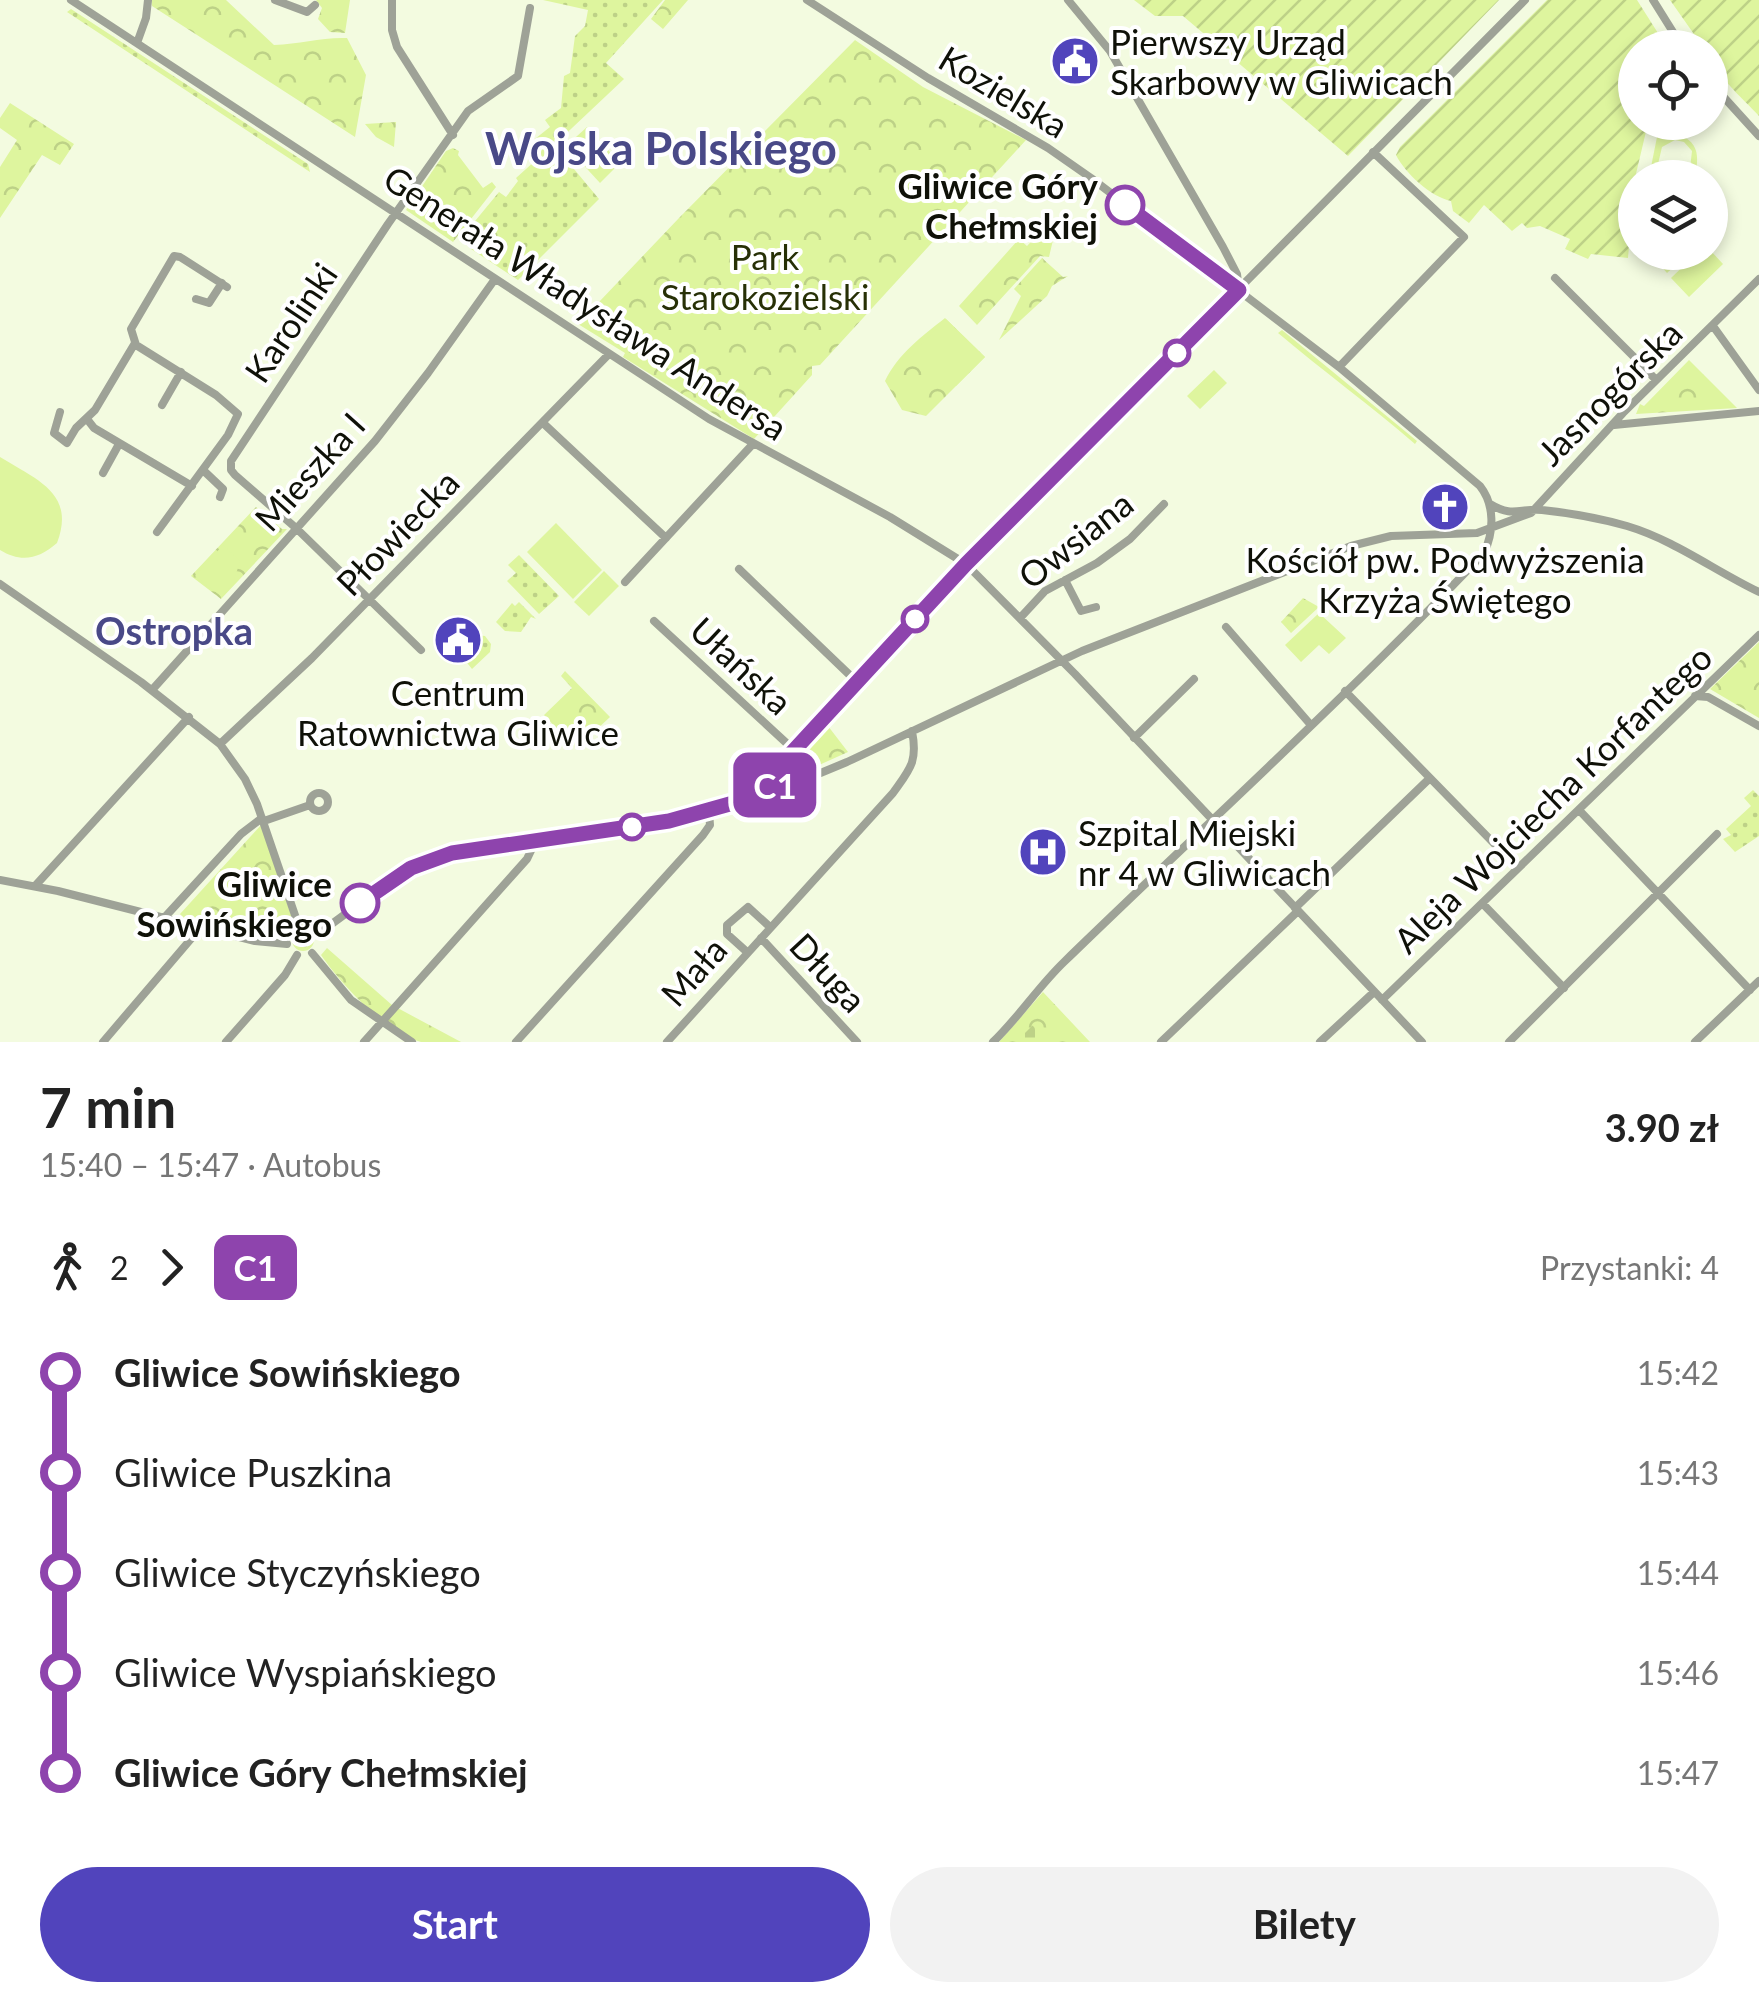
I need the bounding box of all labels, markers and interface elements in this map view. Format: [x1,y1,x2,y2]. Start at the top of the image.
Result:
place label: Pierwszy Urząd Skarbowy w Gliwicach [1110,20,1453,102]
map controls [1618,30,1728,270]
button: locate [1618,30,1728,140]
public building icon: Pierwszy Urząd Skarbowy w Gliwicach [1049,35,1101,87]
street label: Kozielska [932,36,1076,146]
district label: Wojska Polskiego [485,121,837,175]
street label: Generała Władysława Andersa [377,156,795,448]
button: layers [1618,160,1728,270]
place label: Gliwice Góry Chełmskiej [898,164,1099,246]
marker: Gliwice Góry Chełmskiej [1106,186,1144,224]
park label: Park Starokozielski [661,235,869,317]
street label: Karolinki [235,254,345,390]
street label: Jasnogórska [1528,311,1690,473]
unlabelled marker [1164,340,1190,366]
street label: Mieszka I [245,403,373,539]
street label: Płowiecka [327,461,467,603]
street label: Owsiana [1010,481,1140,597]
church icon: Kościół pw. Podwyższenia Krzyża Świętego [1419,481,1471,533]
place label: Kościół pw. Podwyższenia Krzyża Świętego [1245,538,1645,620]
unlabelled marker [902,606,928,632]
district label: Ostropka [95,607,253,653]
street label: Ułańska [683,608,801,722]
public building icon: Centrum Ratownictwa Gliwice [432,614,484,666]
street label: Aleja Wojciecha Korfantego [1384,635,1720,961]
place label: Centrum Ratownictwa Gliwice [297,671,619,753]
line badge: C1 [730,752,820,818]
text: C1 [753,764,797,806]
place label: Szpital Miejski nr 4 w Gliwicach [1078,811,1331,893]
unlabelled marker [619,814,645,840]
hospital icon: Szpital Miejski nr 4 w Gliwicach [1017,826,1069,878]
place label: Gliwice Sowińskiego [136,862,332,944]
marker: Gliwice Sowińskiego [341,884,379,922]
street label: Długa [782,924,876,1020]
street label: Mała [651,928,735,1014]
text: 7 min [40,1074,176,1140]
text: 3.90 zł [1605,1104,1719,1150]
text: 15:40 – 15:47 · Autobus [40,1145,381,1184]
icon: walk [40,1240,95,1295]
icon: forward [144,1240,199,1295]
text: C1 [234,1246,277,1288]
text: 2 [110,1248,129,1287]
text: Przystanki: 4 [1540,1248,1719,1287]
text: Gliwice Sowińskiego [114,1349,461,1395]
text: 15:42 [1637,1353,1719,1392]
text: Gliwice Puszkina [114,1449,392,1495]
text: 15:43 [1637,1453,1719,1492]
text: Gliwice Styczyńskiego [114,1549,481,1595]
text: 15:44 [1637,1553,1719,1592]
text: Gliwice Wyspiańskiego [114,1649,497,1695]
text: 15:46 [1637,1653,1719,1692]
text: Gliwice Góry Chełmskiej [114,1749,528,1795]
text: 15:47 [1637,1753,1719,1792]
button: Start [40,1867,870,1982]
button: Bilety [890,1867,1719,1982]

